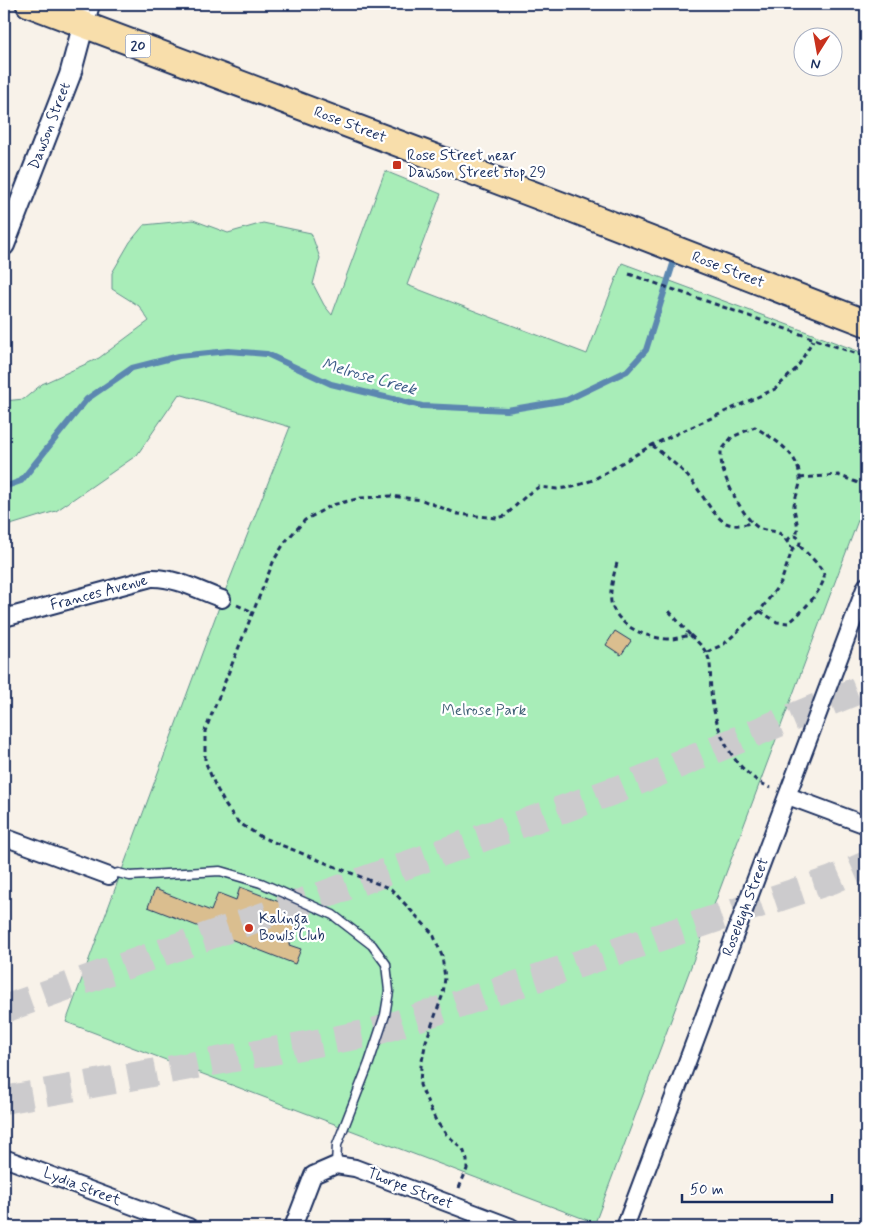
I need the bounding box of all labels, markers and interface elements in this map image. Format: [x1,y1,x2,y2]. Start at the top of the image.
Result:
north arrow [792,28,842,78]
road number: 20 [126,34,150,58]
text: N [809,54,822,74]
street label: Dawson Street [24,79,76,173]
street label: Rose Street [311,102,389,148]
place label: Rose Street near Dawson Street stop 29 [407,146,546,183]
marker: Rose Street near Dawson Street stop 29 [391,159,403,171]
street label: Rose Street [689,247,767,293]
water label: Melrose Creek [319,353,420,401]
street label: Frances Avenue [48,570,150,616]
park label: Melrose Park [442,701,527,721]
street label: Roseleigh Street [718,855,774,959]
place label: Kalinga Bowls Club [259,909,325,946]
marker: Kalinga Bowls Club [243,922,255,934]
street label: Lydia Street [40,1163,124,1211]
street label: Thorpe Street [364,1164,456,1214]
scale bar [682,1171,832,1203]
text: 50 m [690,1180,724,1200]

